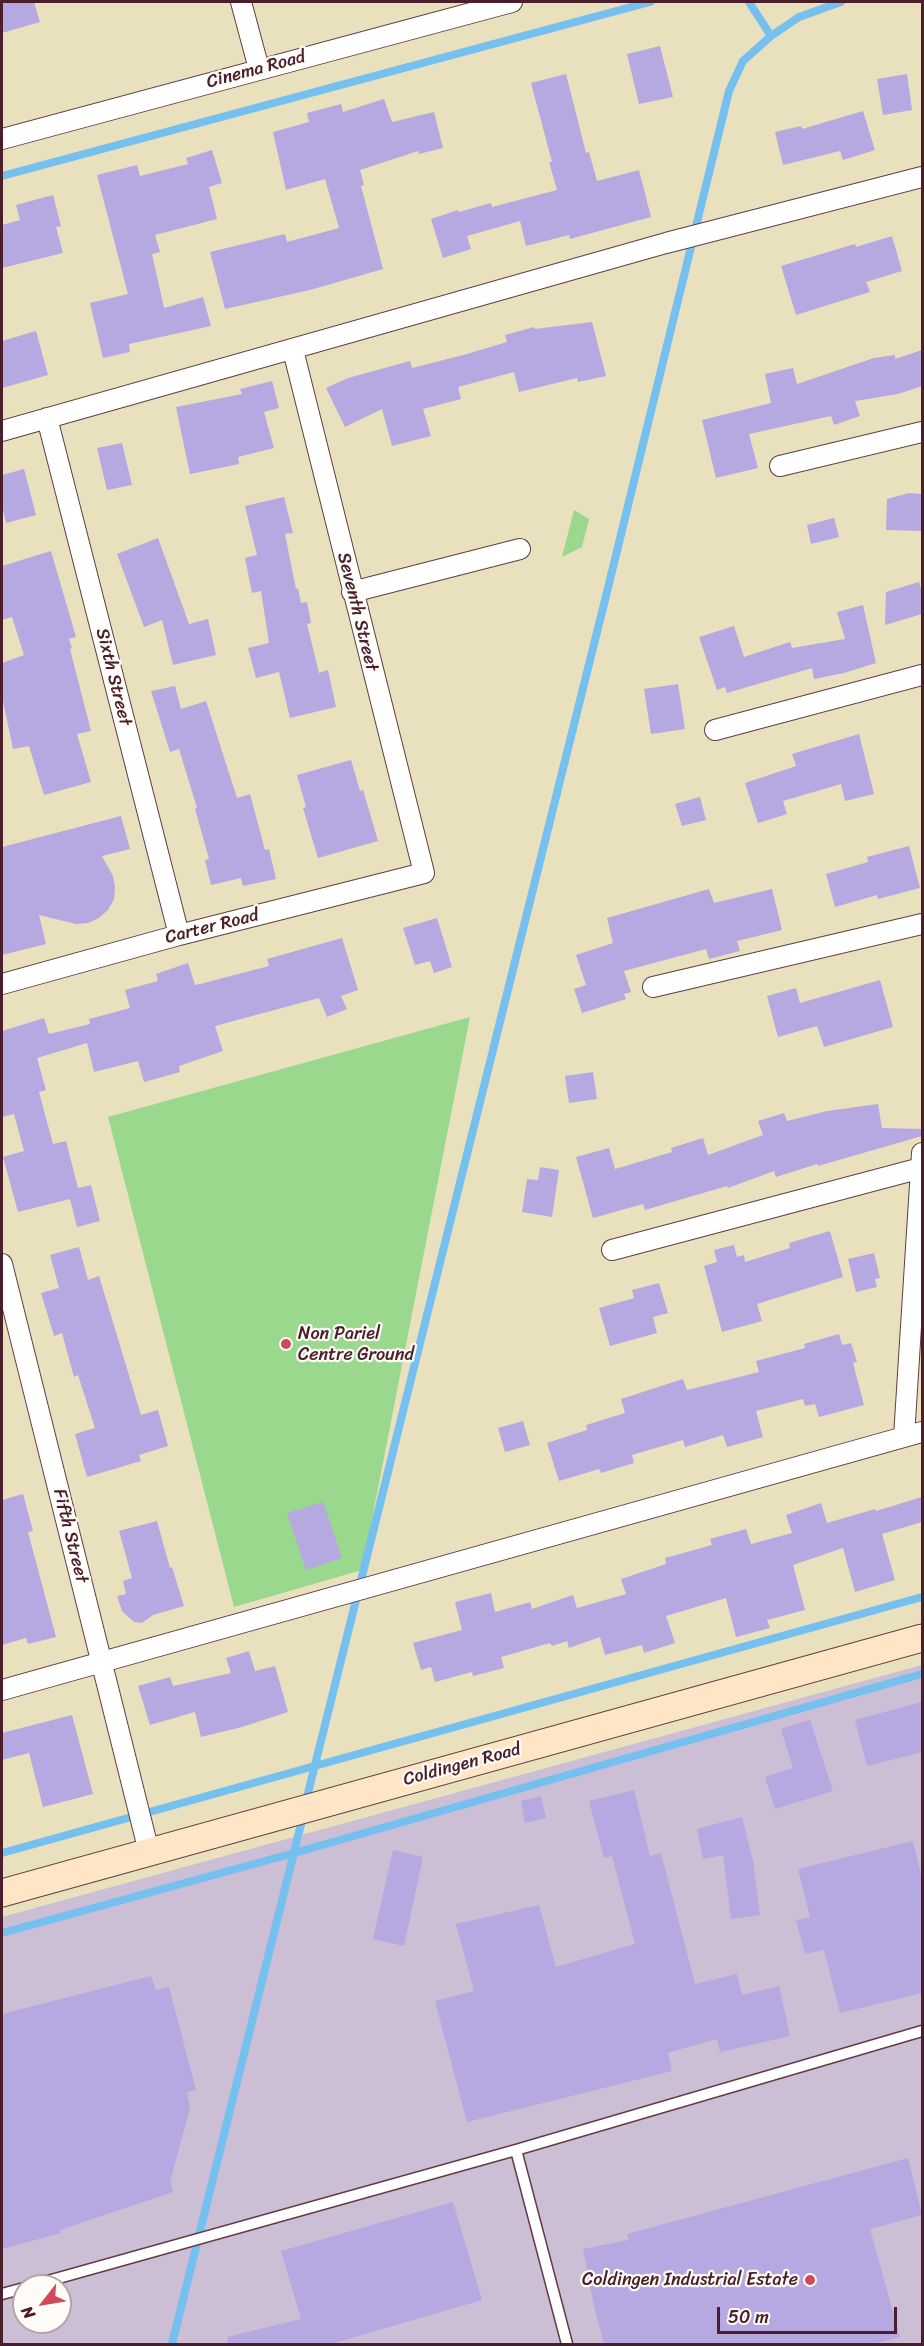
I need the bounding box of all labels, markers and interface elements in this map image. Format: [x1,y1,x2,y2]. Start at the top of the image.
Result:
street label: Cinema Road [204,46,308,94]
street label: Seventh Street [332,550,382,674]
street label: Sixth Street [90,626,136,728]
street label: Carter Road [163,905,261,949]
place label: Non Pariel Centre Ground [298,1323,414,1366]
marker: Non Pariel Centre Ground [279,1337,293,1351]
street label: Fifth Street [48,1487,92,1585]
street label: Coldingen Road [401,1739,523,1791]
place label: Coldingen Industrial Estate [582,2269,798,2291]
marker: Coldingen Industrial Estate [803,2273,817,2287]
north arrow [12,2274,72,2334]
scale bar [720,2295,900,2333]
text: N [13,2300,43,2325]
text: 50 m [728,2301,769,2333]

